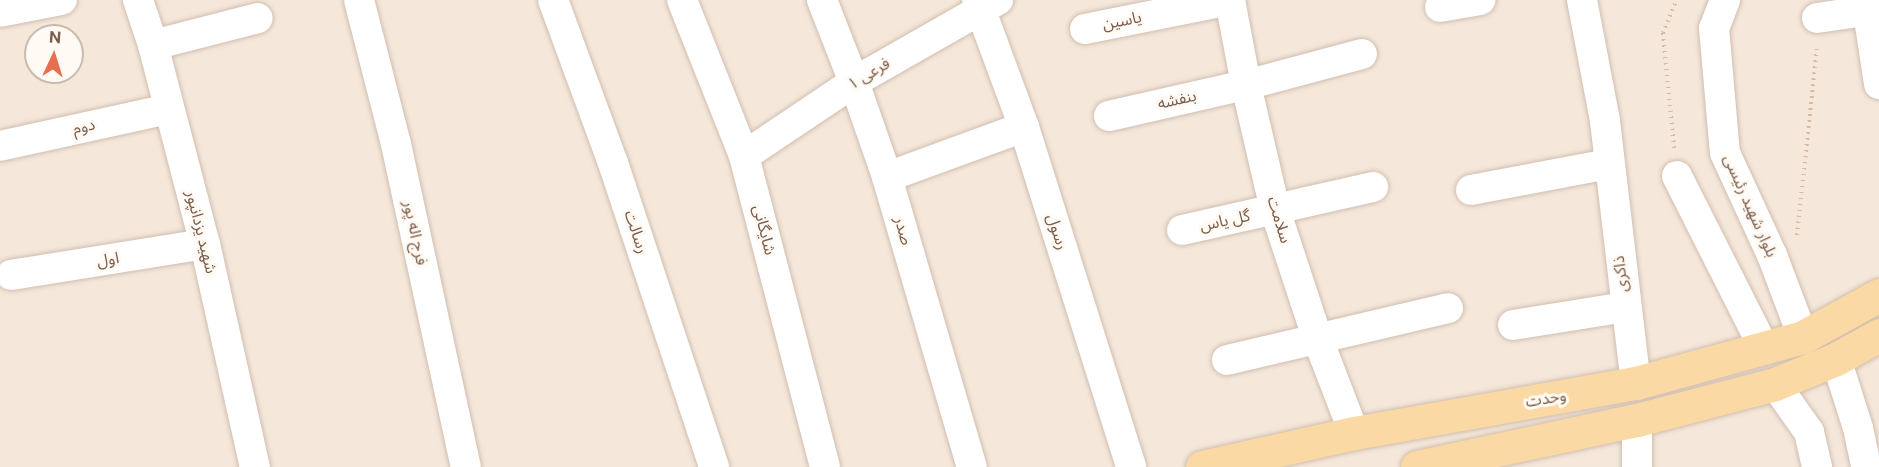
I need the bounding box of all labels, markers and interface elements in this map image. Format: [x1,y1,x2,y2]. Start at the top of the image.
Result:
street label: یاسین [1101,8,1143,34]
north arrow [24,24,84,84]
text: N [48,28,62,47]
street label: فرعی ۱ [844,54,894,94]
street label: بنفشه [1156,86,1198,114]
street label: دوم [71,115,97,139]
street label: بلوار شهید رئیسی [1719,152,1781,260]
street label: شهید یزدانپور [181,189,221,275]
street label: سلامت [1263,194,1295,246]
street label: فرج اله پور [399,199,431,267]
street label: شایگانی [749,203,779,257]
street label: گل یاس [1198,206,1252,236]
street label: رسالت [620,208,652,256]
street label: رسول [1042,212,1072,252]
street label: صدر [890,214,916,248]
street label: اول [96,249,120,271]
street label: ذاکری [1609,255,1633,293]
street label: وحدت [1524,386,1568,412]

